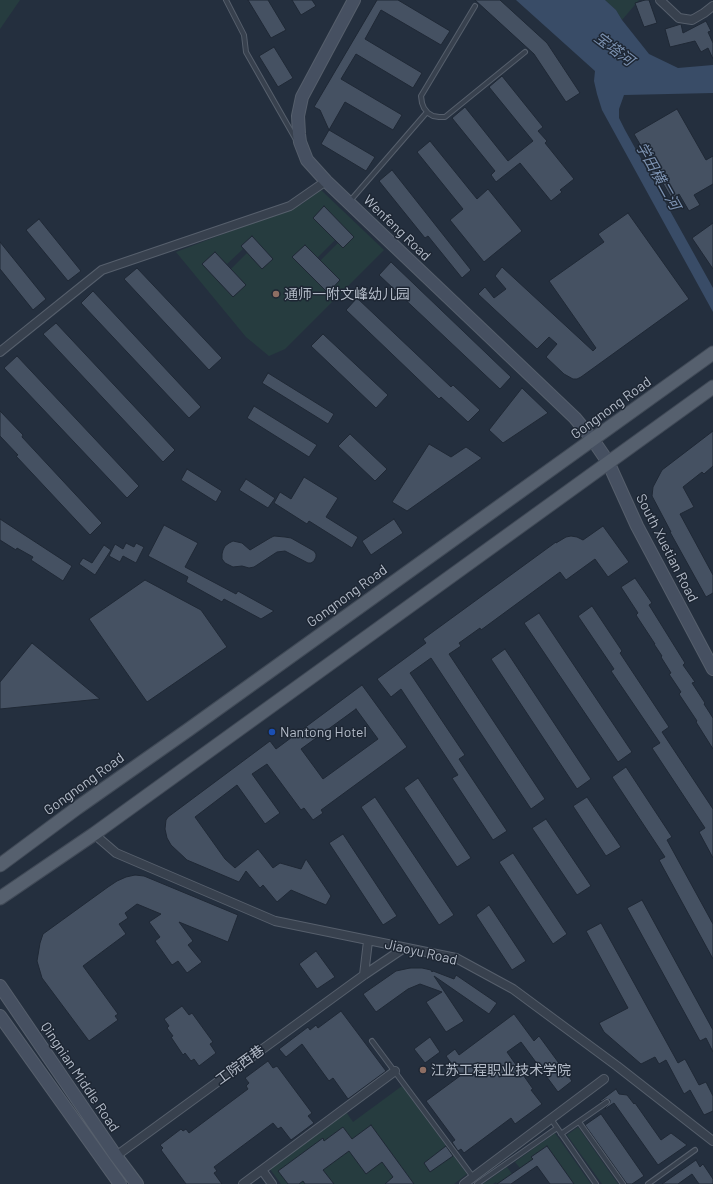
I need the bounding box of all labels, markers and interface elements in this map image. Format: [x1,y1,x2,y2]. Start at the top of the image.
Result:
water label: 宝塔河 [591,28,637,70]
water label: 学田横二河 [632,139,684,213]
street label: Wenfeng Road [360,192,434,264]
place label: 通师一附文峰幼儿园 [284,286,410,302]
marker: 通师一附文峰幼儿园 [271,289,281,299]
street label: Gongnong Road [568,373,654,443]
street label: South Xuetian Road [633,491,701,605]
street label: Gongnong Road [304,561,390,631]
place label: Nantong Hotel [280,724,367,740]
marker: Nantong Hotel [267,727,277,737]
street label: Gongnong Road [41,749,127,819]
street label: Jiaoyu Road [383,936,459,968]
street label: Qingnian Middle Road [37,1019,123,1135]
street label: 工院西巷 [212,1042,268,1088]
place label: 江苏工程职业技术学院 [431,1062,571,1078]
marker: 江苏工程职业技术学院 [418,1065,428,1075]

